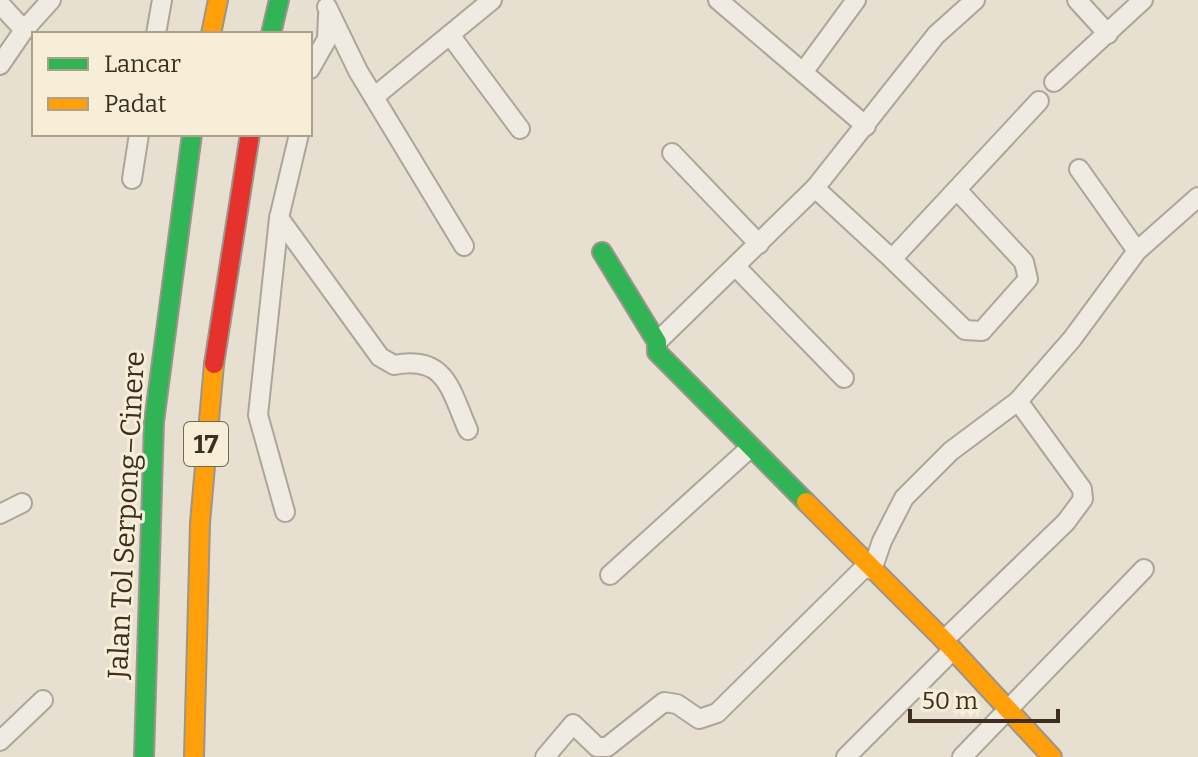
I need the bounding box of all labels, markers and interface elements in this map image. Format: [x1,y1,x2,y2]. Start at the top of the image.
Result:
legend [32,32,312,136]
text: Lancar [104,50,181,78]
text: Padat [104,90,167,118]
street label: Jalan Tol Serpong–Cinere [101,350,151,681]
road number: 17 [184,422,228,466]
scale bar [910,673,1058,723]
text: 50 m [922,687,978,715]

